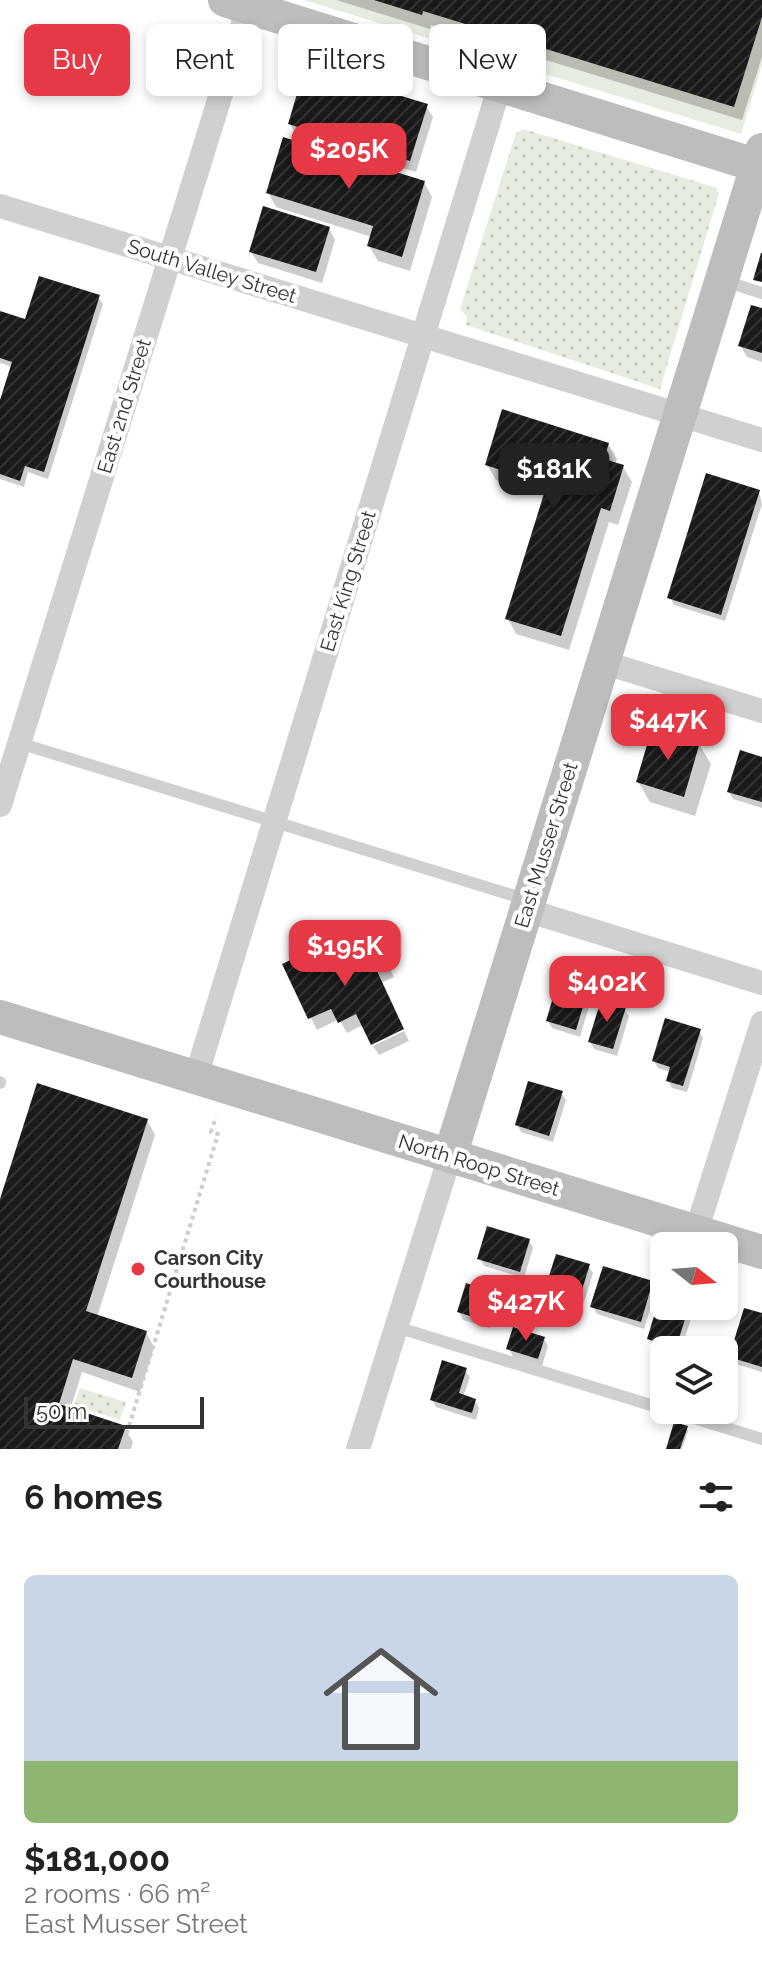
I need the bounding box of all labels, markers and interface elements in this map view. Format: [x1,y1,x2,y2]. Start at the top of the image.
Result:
chip: Buy [24,24,130,96]
chip: Rent [146,24,262,96]
chip: Filters [278,24,413,96]
chip: New [429,24,546,96]
pin: $205K [293,123,405,191]
text: $205K [310,134,388,164]
street label: South Valley Street [125,234,300,308]
street label: East 2nd Street [92,335,156,476]
pin: $181K [498,443,610,511]
text: $181K [516,454,592,484]
street label: East King Street [315,507,381,654]
pin: $447K [612,694,724,762]
text: $447K [629,705,707,735]
street label: East Musser Street [509,759,583,931]
pin: $195K [289,920,401,988]
text: $195K [307,931,383,961]
pin: $402K [551,956,663,1024]
text: $402K [567,967,647,997]
street label: North Roop Street [396,1129,563,1201]
north arrow [650,1232,738,1320]
map controls [650,1232,738,1424]
place label: Carson City Courthouse [154,1246,266,1293]
marker: Carson City Courthouse [129,1260,147,1278]
pin: $427K [470,1275,582,1343]
text: $427K [487,1286,565,1316]
button: layers [650,1336,738,1424]
scale bar [24,1393,204,1429]
text: 50 m [36,1398,87,1424]
icon: filters [694,1475,738,1519]
text: 6 homes [24,1477,163,1517]
icon: home [309,1627,453,1771]
text: $181,000 [24,1839,170,1879]
text: 2 rooms · 66 m² [24,1879,210,1909]
text: East Musser Street [24,1909,248,1939]

